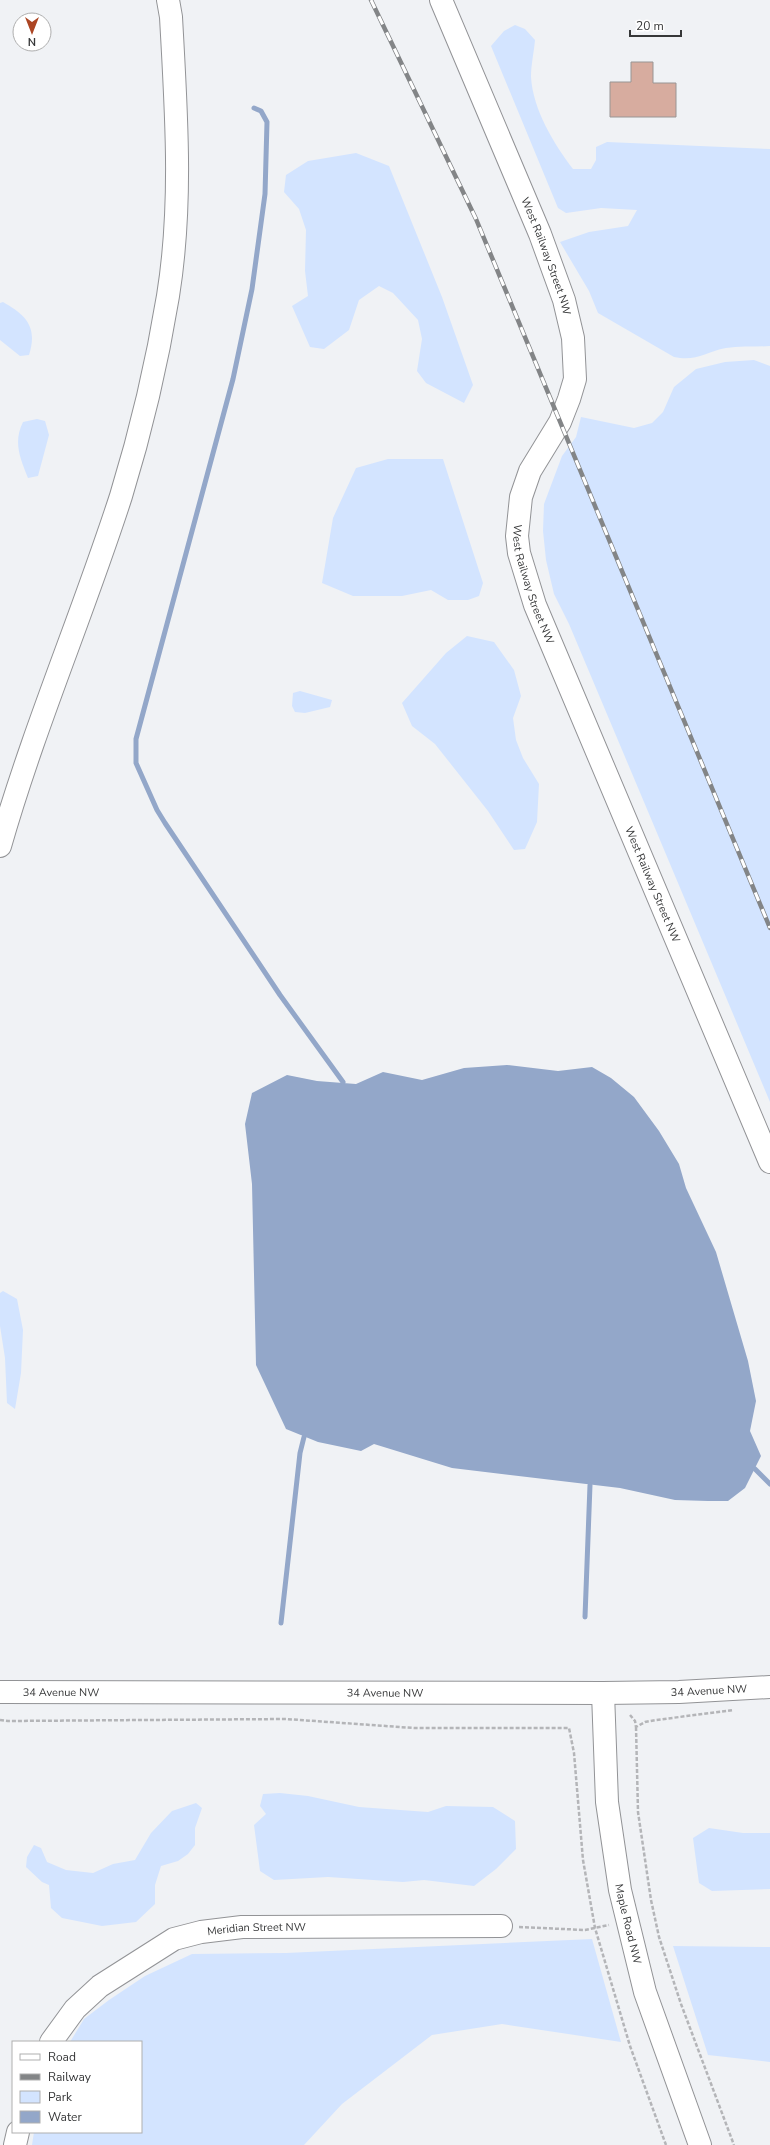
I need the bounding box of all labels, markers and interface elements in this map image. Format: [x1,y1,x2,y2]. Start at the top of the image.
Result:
north arrow [12,12,52,52]
scale bar [630,12,681,38]
text: 20 m [636,18,664,34]
text: N [28,34,36,49]
street label: West Railway Street NW [517,195,574,316]
street label: West Railway Street NW [509,524,558,647]
street label: West Railway Street NW [621,824,684,945]
street label: 34 Avenue NW [671,1681,748,1700]
street label: 34 Avenue NW [23,1685,99,1700]
street label: 34 Avenue NW [347,1686,423,1701]
street label: Maple Road NW [611,1883,645,1966]
street label: Meridian Street NW [206,1920,306,1939]
legend [12,2041,142,2133]
text: Road [48,2049,76,2065]
text: Railway [48,2069,92,2085]
text: Park [48,2089,73,2105]
text: Water [48,2109,82,2125]

